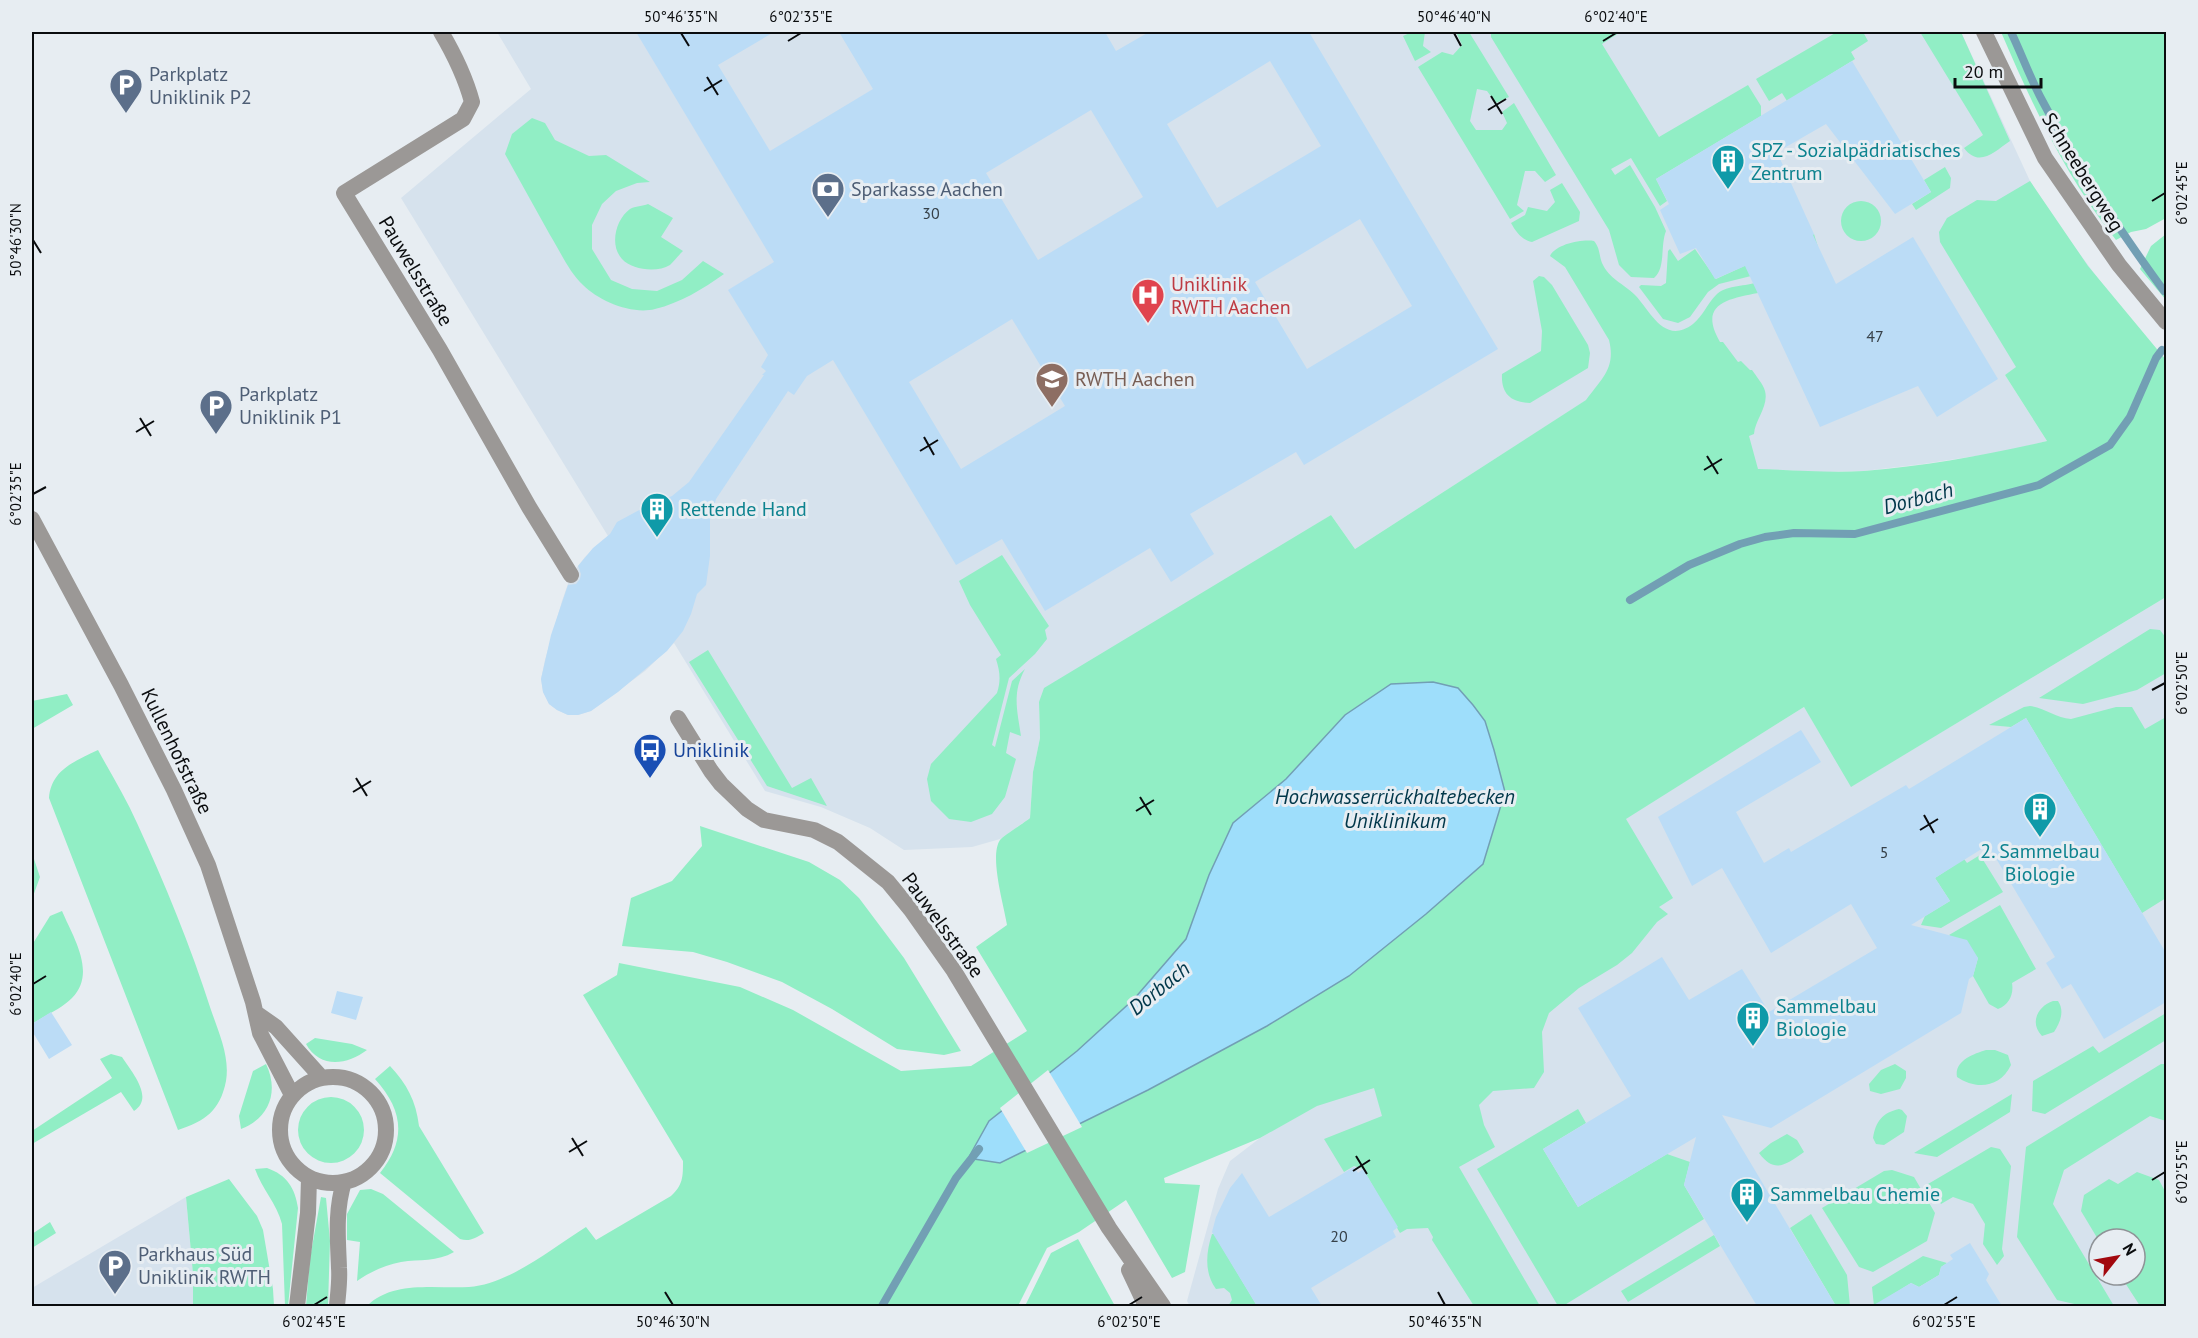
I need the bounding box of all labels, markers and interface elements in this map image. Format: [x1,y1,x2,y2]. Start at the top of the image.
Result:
text: 50°46'35"N [644,7,718,26]
text: 6°02'35"E [769,7,833,26]
text: 50°46'40"N [1417,7,1491,26]
text: 6°02'40"E [1584,7,1648,26]
scale bar [1955,51,2040,89]
text: 20 m [1964,60,2003,83]
place label: Parkplatz Uniklinik P2 [149,61,252,110]
parking icon: Parkplatz Uniklinik P2 [108,67,144,114]
street label: Schneebergweg [2036,108,2130,236]
place label: SPZ - Sozialpädriatisches Zentrum [1751,137,1961,186]
building icon: SPZ - Sozialpädriatisches Zentrum [1710,143,1746,190]
text: 6°02'45"E [2172,161,2191,225]
bank icon: Sparkasse Aachen [810,171,846,218]
place label: Sparkasse Aachen [851,176,1003,202]
text: 50°46'30"N [6,203,25,277]
house number: 30 [922,203,940,223]
street label: Pauwelsstraße [373,211,459,331]
place label: Uniklinik RWTH Aachen [1171,271,1291,320]
hospital icon: Uniklinik RWTH Aachen [1130,277,1166,324]
house number: 47 [1866,326,1884,346]
school or university icon: RWTH Aachen [1034,361,1070,408]
place label: RWTH Aachen [1075,366,1195,392]
place label: Parkplatz Uniklinik P1 [239,381,342,430]
parking icon: Parkplatz Uniklinik P1 [198,388,234,435]
text: 6°02'35"E [6,462,25,526]
water label: Dorbach [1880,476,1956,520]
building icon: Rettende Hand [639,491,675,538]
place label: Rettende Hand [680,496,807,522]
text: 6°02'50"E [2172,651,2191,715]
street label: Kullenhofstraße [135,684,219,818]
bus stop icon: Uniklinik [632,732,668,779]
place label: Uniklinik [673,737,749,763]
water label: Hochwasserrückhaltebecken Uniklinikum [1275,783,1515,834]
building icon: 2. Sammelbau Biologie [2022,791,2058,838]
place label: 2. Sammelbau Biologie [1980,838,2100,887]
house number: 5 [1880,842,1888,862]
street label: Pauwelsstraße [896,867,990,983]
text: 6°02'40"E [6,952,25,1016]
water label: Dorbach [1123,955,1195,1021]
place label: Sammelbau Biologie [1776,993,1877,1042]
building icon: Sammelbau Biologie [1735,1000,1771,1047]
text: 6°02'55"E [2172,1140,2191,1204]
building icon: Sammelbau Chemie [1729,1176,1765,1223]
place label: Sammelbau Chemie [1770,1181,1940,1207]
house number: 20 [1330,1226,1348,1246]
north arrow [2087,1227,2147,1287]
text: N [2119,1240,2141,1259]
place label: Parkhaus Süd Uniklinik RWTH [138,1241,271,1290]
parking icon: Parkhaus Süd Uniklinik RWTH [97,1248,133,1295]
text: 6°02'45"E [282,1312,346,1331]
text: 50°46'30"N [636,1312,710,1331]
text: 6°02'50"E [1097,1312,1161,1331]
text: 50°46'35"N [1408,1312,1482,1331]
text: 6°02'55"E [1912,1312,1976,1331]

